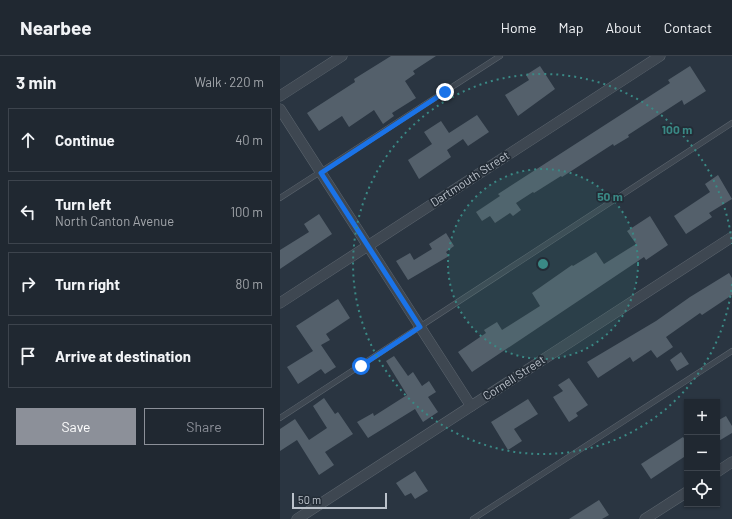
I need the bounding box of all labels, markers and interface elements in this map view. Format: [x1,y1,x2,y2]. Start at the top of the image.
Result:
text: Nearbee [20,16,92,39]
text: Home [501,19,537,36]
text: Map [559,19,583,36]
text: About [605,19,642,36]
text: Contact [664,19,712,36]
text: 3 min [16,72,56,92]
text: Walk · 220 m [194,74,264,90]
route end [436,83,454,101]
text: 100 m [662,122,692,136]
icon: ahead [17,129,39,151]
text: Continue [55,131,115,149]
text: 40 m [235,132,263,148]
street label: Dartmouth Street [427,147,512,209]
text: 50 m [597,189,623,203]
text: Turn left [55,195,111,213]
icon: left [17,201,39,223]
text: 100 m [230,204,263,220]
text: North Canton Avenue [55,213,174,229]
centre of rings [536,257,550,271]
icon: right [17,273,39,295]
text: Turn right [55,275,120,293]
text: 80 m [236,276,263,292]
icon: arrive [17,345,39,367]
text: Arrive at destination [55,347,191,365]
street label: Cornell Street [480,352,547,403]
route start [352,357,370,375]
map controls [684,399,720,507]
button: + [684,399,720,435]
button: Save [16,408,136,445]
button: Share [144,408,264,445]
button: − [684,435,720,471]
button: locate [684,471,720,507]
scale bar [292,491,387,510]
text: 50 m [298,493,321,506]

